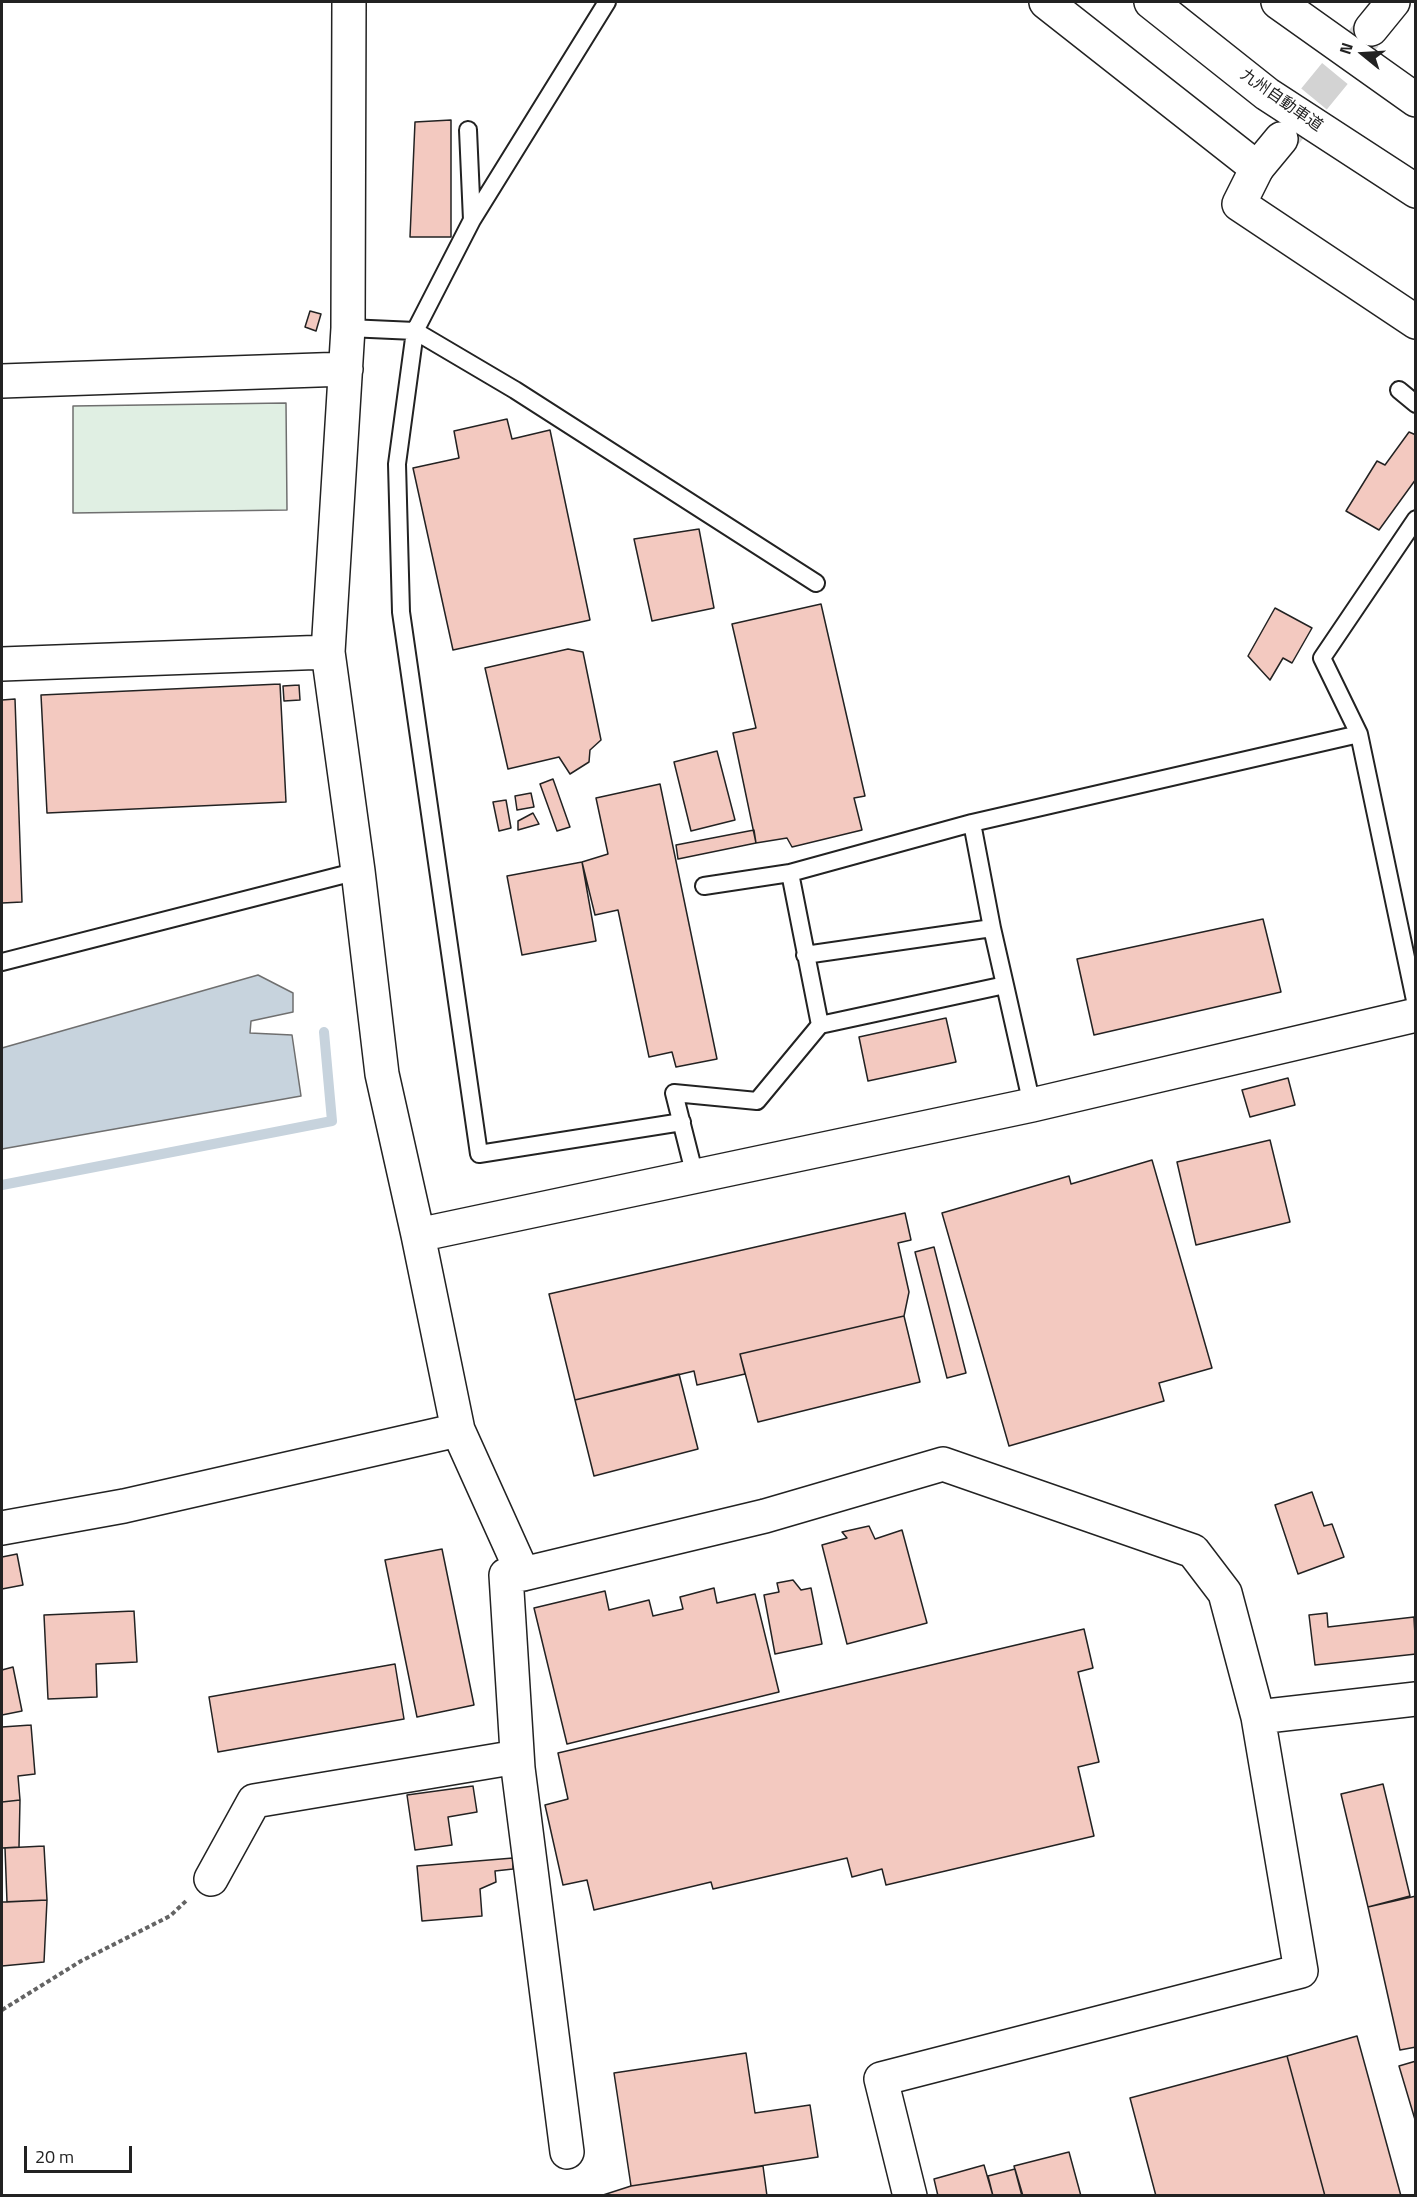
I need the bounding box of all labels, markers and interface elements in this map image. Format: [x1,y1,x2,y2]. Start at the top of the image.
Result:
north arrow [1333,24,1393,84]
text: N [1333,39,1359,57]
street label: 九州自動車道 [1236,66,1326,136]
scale bar [27,2134,135,2172]
text: 20 m [35,2143,74,2170]

